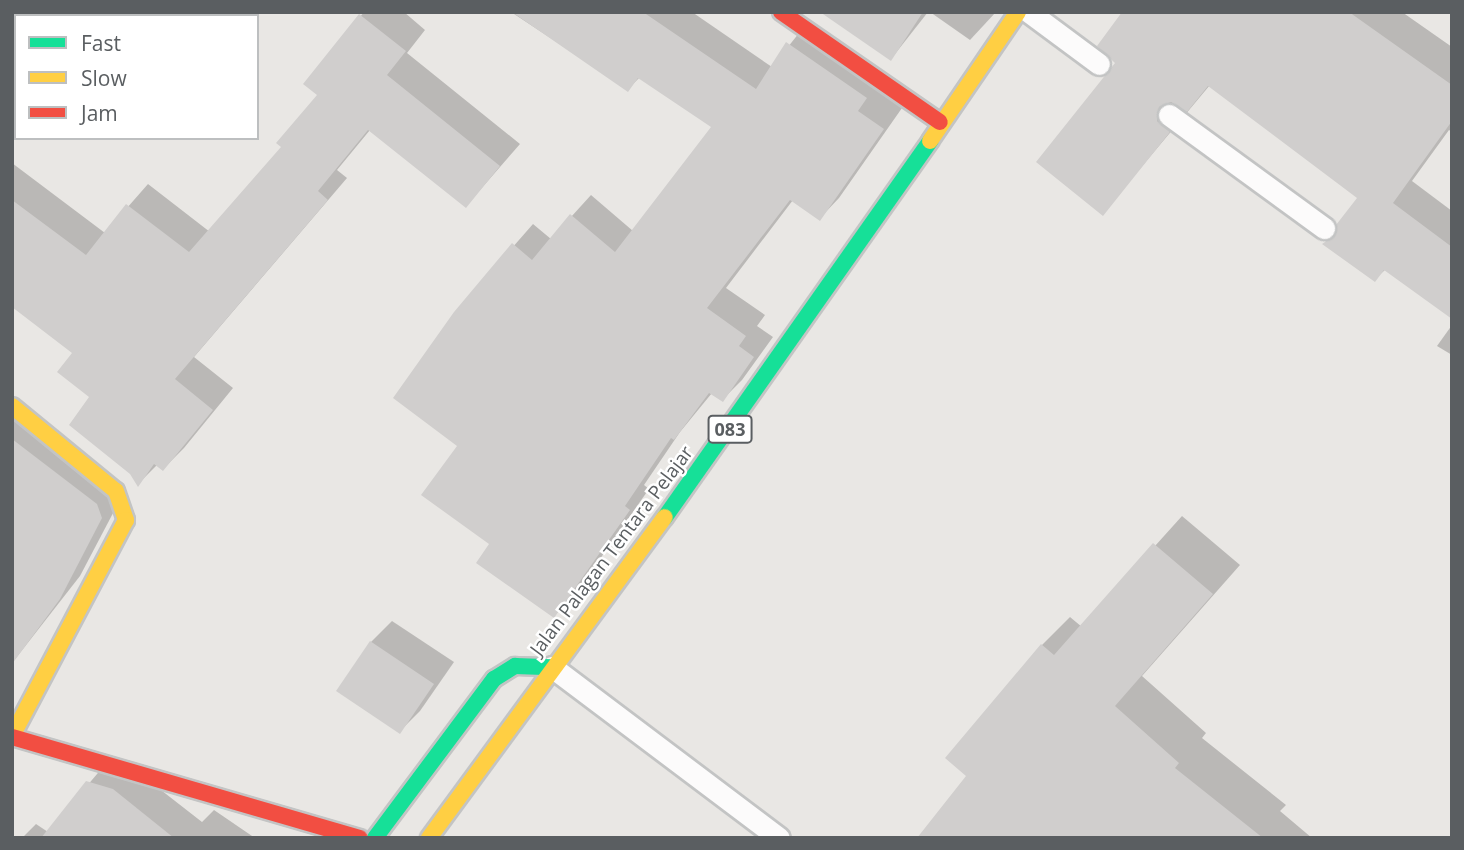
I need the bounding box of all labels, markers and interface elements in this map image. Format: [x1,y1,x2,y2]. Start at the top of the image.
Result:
legend [14,14,259,140]
text: Fast [81,29,121,57]
text: Slow [81,64,127,92]
text: Jam [81,99,118,127]
road number: 083 [707,414,753,444]
street label: Jalan Palagan Tentara Pelajar [526,442,698,660]

